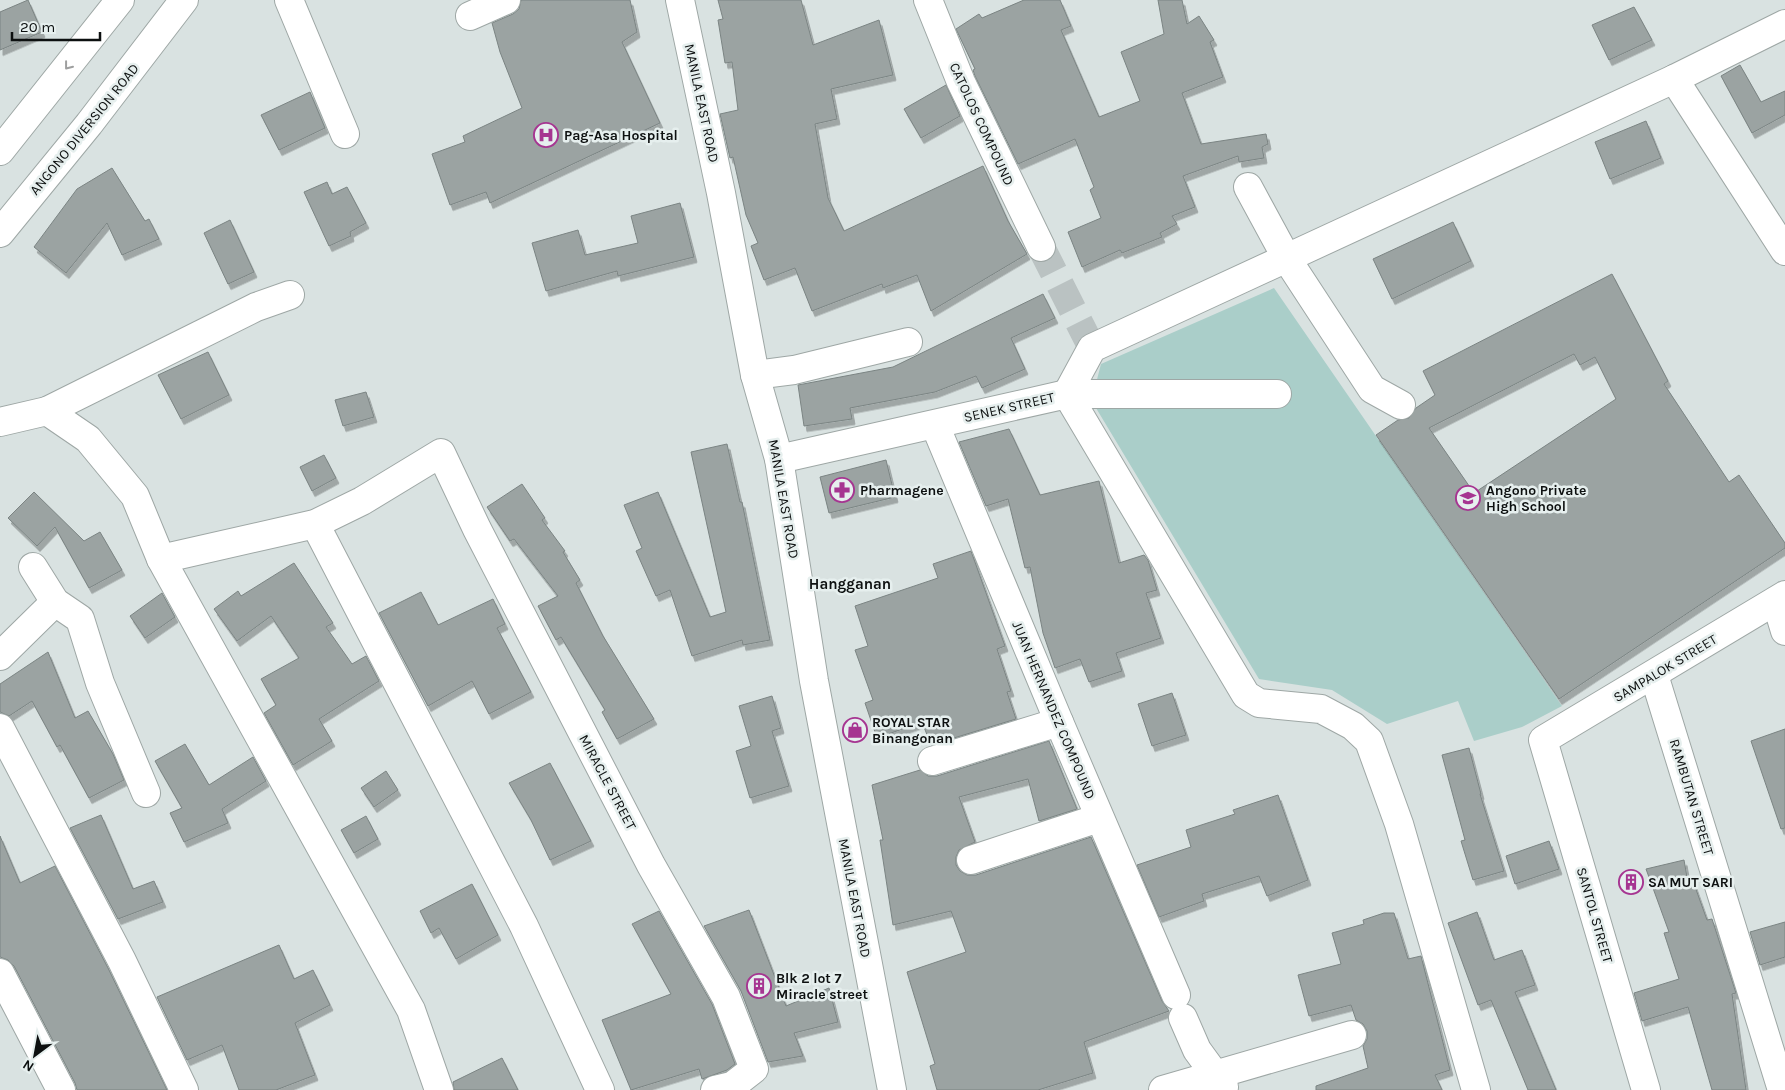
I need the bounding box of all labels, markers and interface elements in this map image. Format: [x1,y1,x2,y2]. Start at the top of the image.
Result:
scale bar [12,10,100,42]
text: 20 m [20,18,55,36]
street label: MANILA EAST ROAD [681,42,722,164]
street label: ANGONO DIVERSION ROAD [26,60,143,199]
one-way arrow [66,60,74,69]
street label: CATOLOS COMPOUND [946,60,1017,188]
hospital icon: Pag-Asa Hospital [533,122,559,148]
place label: Pag-Asa Hospital [564,127,678,144]
street label: SENEK STREET [962,389,1056,426]
street label: MANILA EAST ROAD [765,438,802,560]
pharmacy icon: Pharmagene [829,477,855,503]
place label: Pharmagene [860,482,944,499]
place label: Angono Private High School [1486,482,1586,515]
school or university icon: Angono Private High School [1455,485,1481,511]
district label: Hangganan [809,575,891,593]
street label: JUAN HERNANDEZ COMPOUND [1008,619,1099,802]
street label: SAMPALOK STREET [1610,631,1720,706]
place label: ROYAL STAR Binangonan [872,714,953,747]
shop icon: ROYAL STAR Binangonan [842,717,868,743]
street label: MIRACLE STREET [575,732,640,833]
street label: RAMBUTAN STREET [1666,737,1717,857]
street label: MANILA EAST ROAD [835,837,874,959]
street label: SANTOL STREET [1573,865,1616,965]
building icon: SA MUT SARI [1618,869,1644,895]
place label: SA MUT SARI [1648,874,1733,891]
place label: Blk 2 lot 7 Miracle street [776,970,868,1003]
building icon: Blk 2 lot 7 Miracle street [746,973,772,999]
north arrow [10,1030,60,1080]
text: N [20,1056,37,1075]

